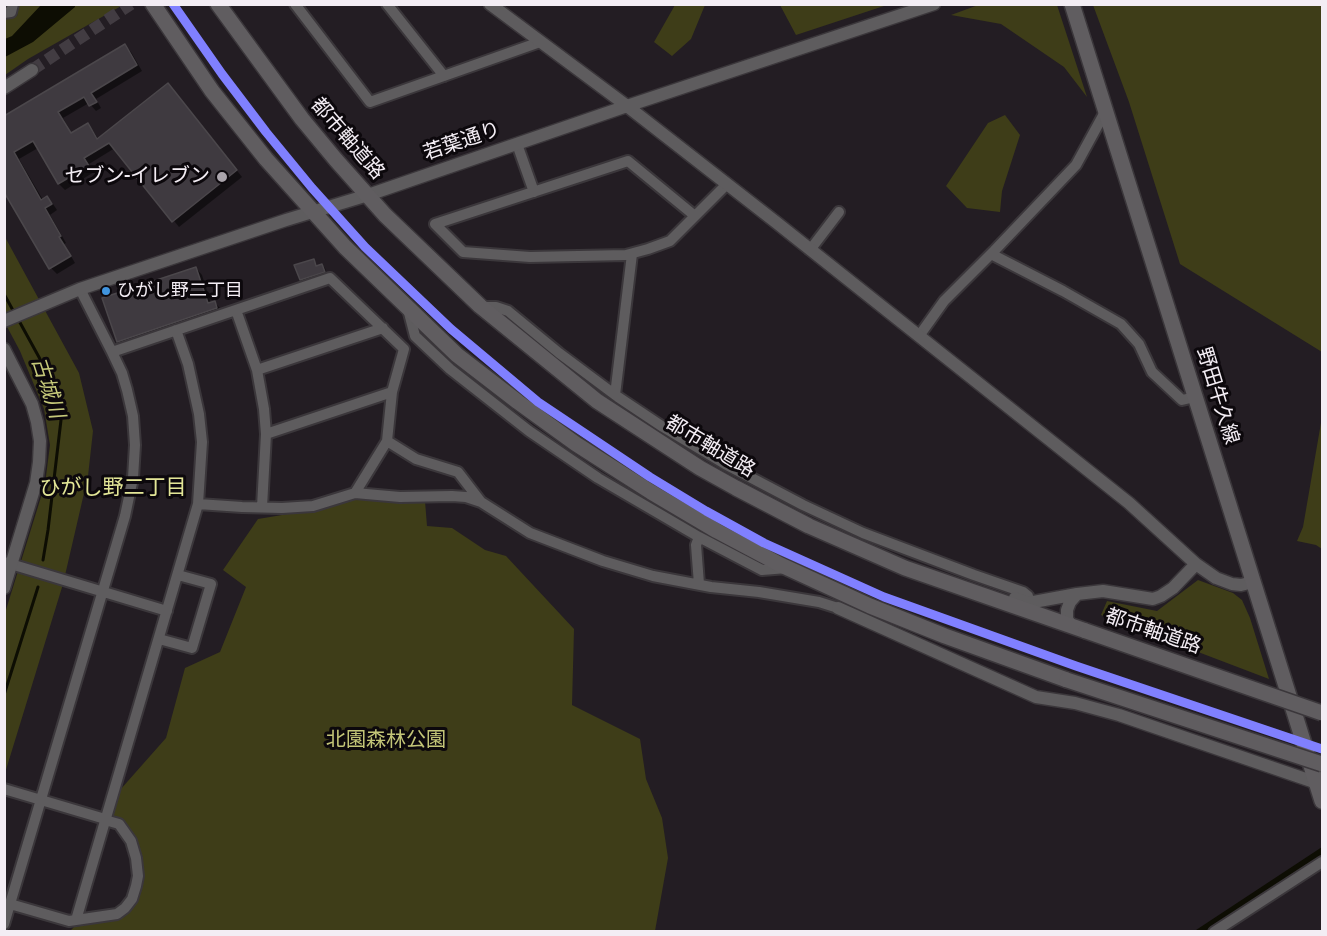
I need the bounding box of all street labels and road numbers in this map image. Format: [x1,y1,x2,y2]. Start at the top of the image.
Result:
street label: 都市軸道路 [305,93,389,185]
street label: 若葉通り [420,118,504,166]
street label: 野田牛久線 [1191,345,1243,447]
street label: 都市軸道路 [661,411,759,483]
street label: 都市軸道路 [1102,604,1204,660]

